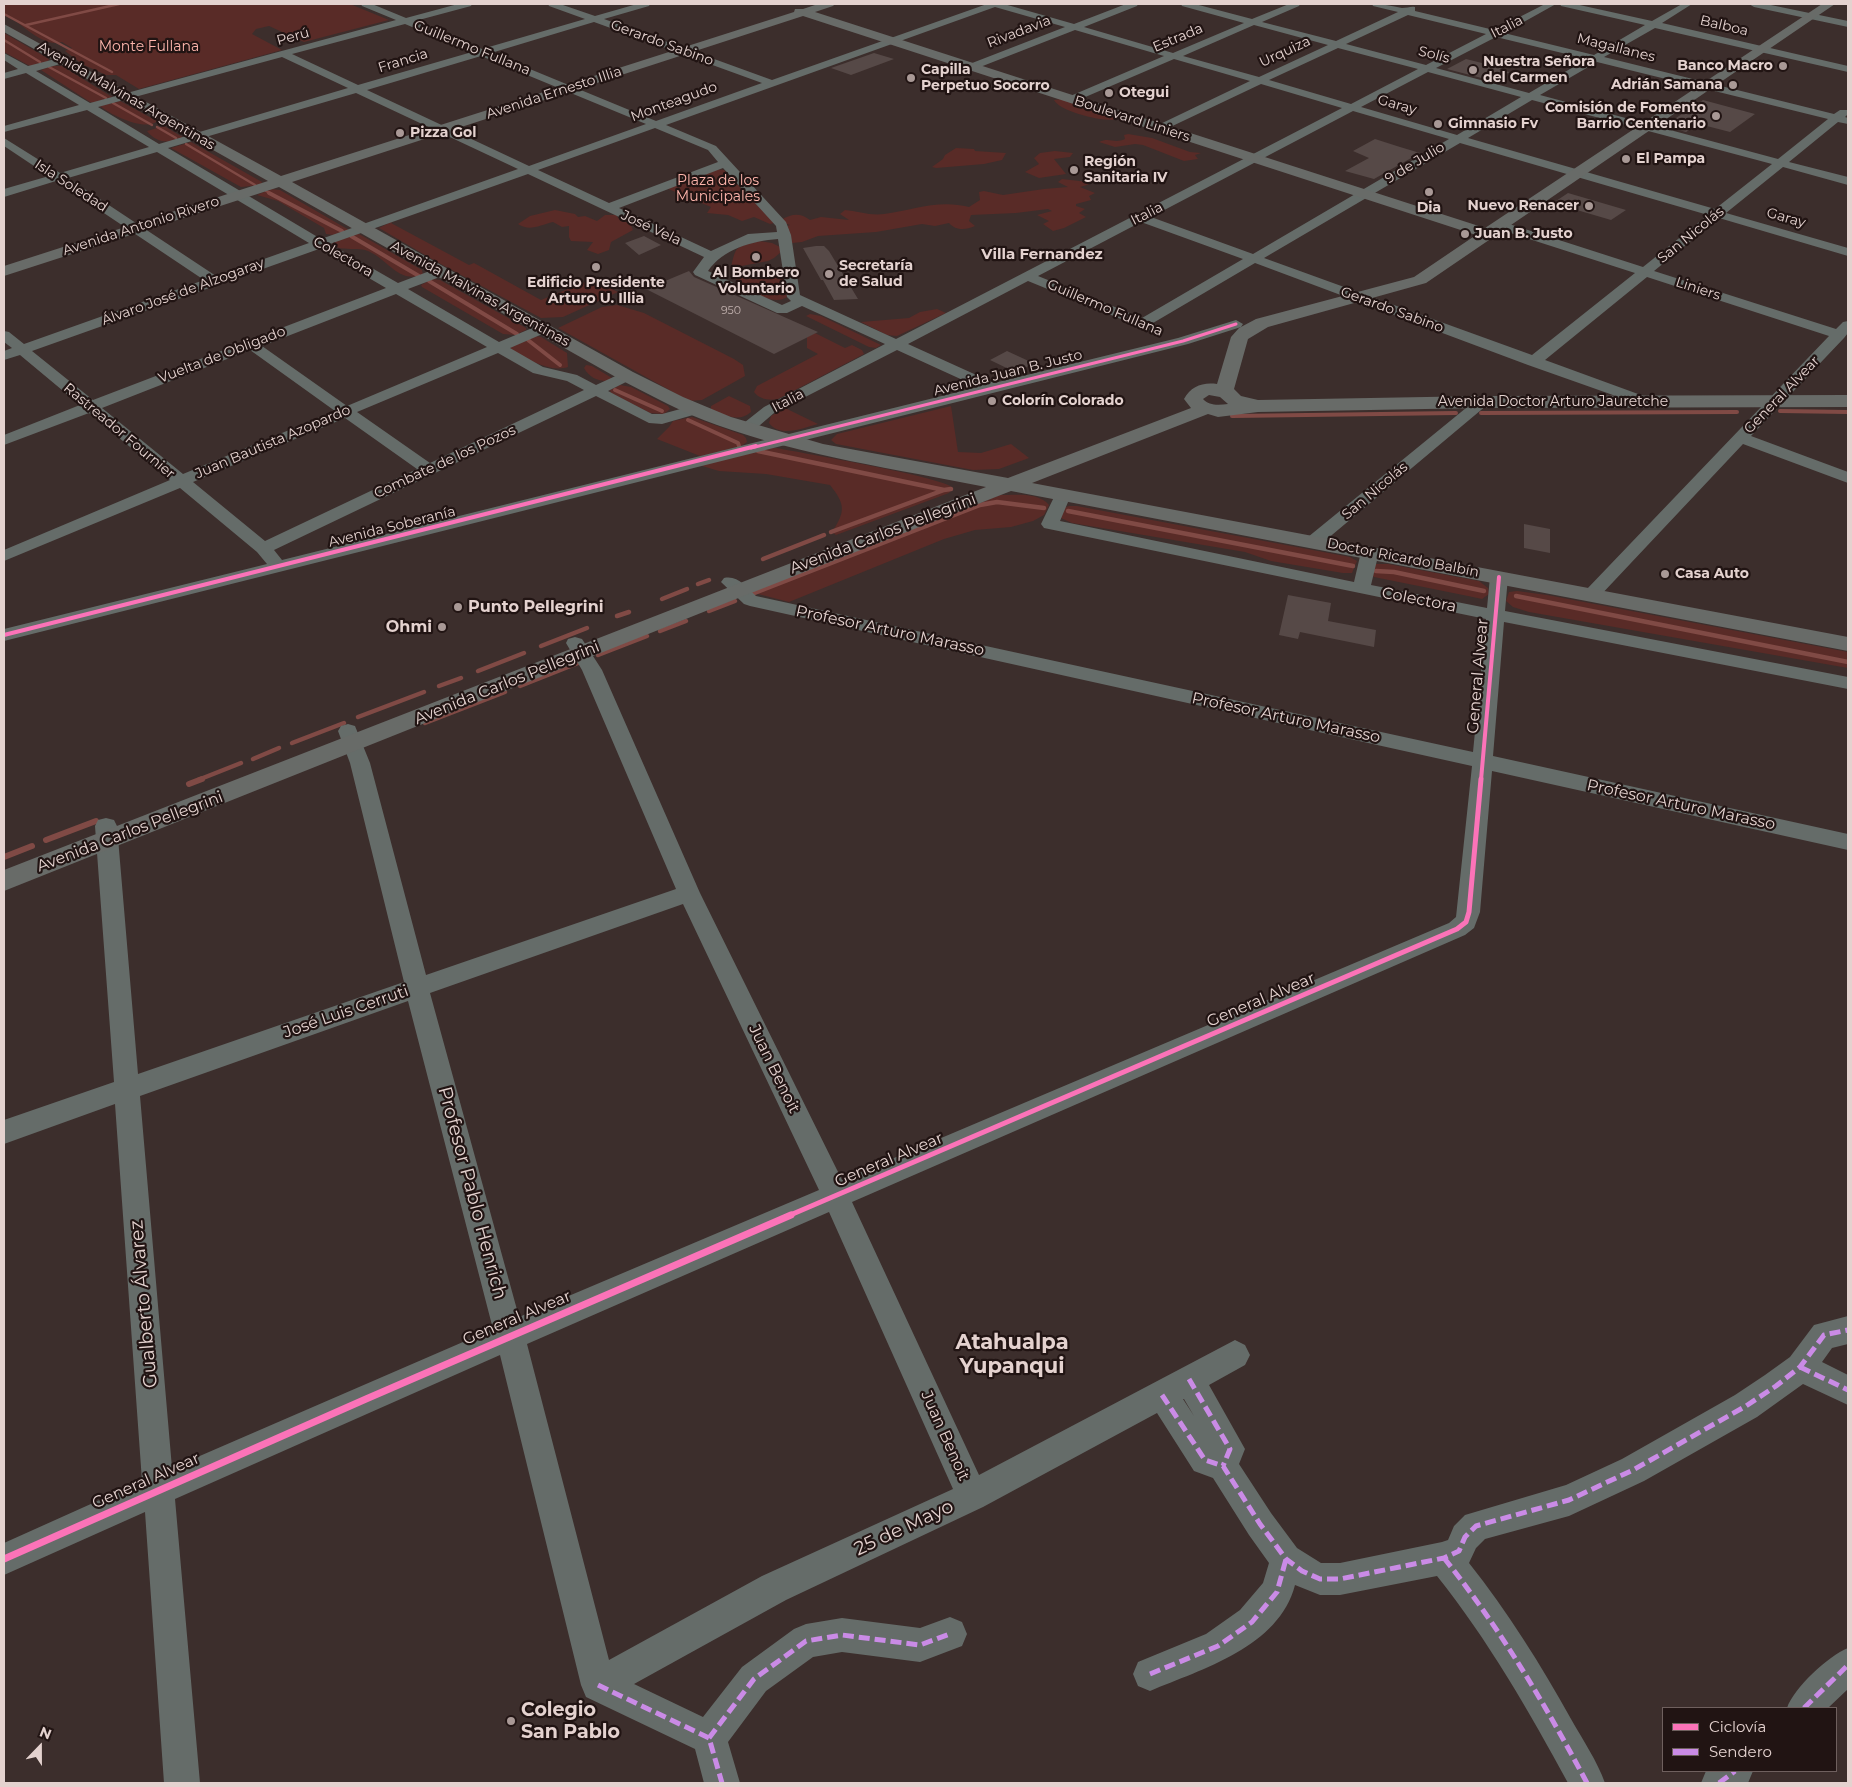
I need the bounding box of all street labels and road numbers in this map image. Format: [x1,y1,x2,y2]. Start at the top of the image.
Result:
street label: Rivadavia [985,12,1053,52]
street label: Italia [1488,12,1526,42]
street label: Balboa [1698,12,1750,40]
street label: Guillermo Fullana [411,17,533,79]
street label: Gerardo Sabino [608,17,716,69]
street label: Estrada [1150,20,1206,56]
street label: Perú [275,25,311,49]
street label: Magallanes [1575,30,1657,66]
street label: Urquiza [1257,33,1313,71]
street label: Avenida Malvinas Argentinas [34,38,218,154]
street label: Solís [1416,43,1452,67]
street label: Francia [376,45,430,77]
street label: Avenida Ernesto Illia [484,63,624,123]
street label: Monteagudo [628,79,720,125]
street label: Garay [1376,91,1418,119]
street label: Boulevard Liniers [1072,92,1192,146]
street label: 9 de Julio [1382,139,1448,187]
street label: Isla Soledad [31,156,111,216]
street label: Avenida Antonio Rivero [61,193,221,259]
street label: Italia [1128,199,1166,229]
street label: San Nicolás [1654,203,1728,267]
street label: Garay [1765,204,1807,232]
street label: José Vela [618,207,684,249]
street label: Colectora [310,233,376,281]
street label: Avenida Malvinas Argentinas [388,238,572,350]
street label: Álvaro José de Alzogaray [99,255,267,329]
street label: Liniers [1673,274,1723,304]
street label: Guillermo Fullana [1044,276,1166,340]
street label: Gerardo Sabino [1338,284,1446,336]
street label: Vuelta de Obligado [156,323,288,387]
street label: Avenida Juan B. Justo [932,346,1084,400]
street label: General Alvear [1741,353,1823,437]
street label: Rastreador Fournier [60,380,178,482]
street label: Italia [769,386,807,416]
street label: Avenida Doctor Arturo Jauretche [1438,394,1668,410]
street label: Juan Bautista Azopardo [193,402,353,482]
street label: Combate de los Pozos [372,422,518,502]
street label: San Nicolás [1339,459,1411,523]
street label: Avenida Carlos Pellegrini [787,490,979,578]
street label: Avenida Soberanía [327,503,457,551]
street label: Doctor Ricardo Balbín [1326,535,1480,581]
street label: Colectora [1380,583,1458,617]
street label: Profesor Arturo Marasso [794,602,986,660]
street label: General Alvear [1463,618,1493,734]
street label: Avenida Carlos Pellegrini [412,637,602,729]
street label: Profesor Arturo Marasso [1190,689,1382,747]
street label: Profesor Arturo Marasso [1585,776,1777,834]
street label: Avenida Carlos Pellegrini [34,788,226,876]
street label: General Alvear [1204,969,1318,1031]
street label: José Luis Cerruti [281,982,411,1042]
street label: Juan Benoit [744,1021,804,1117]
street label: Profesor Pablo Henrich [433,1084,511,1302]
street label: General Alvear [832,1129,946,1191]
street label: Gualberto Álvarez [125,1219,163,1389]
street label: General Alvear [460,1287,574,1349]
street label: Juan Benoit [917,1388,973,1484]
street label: General Alvear [89,1449,203,1513]
street label: 25 de Mayo [851,1495,957,1561]

